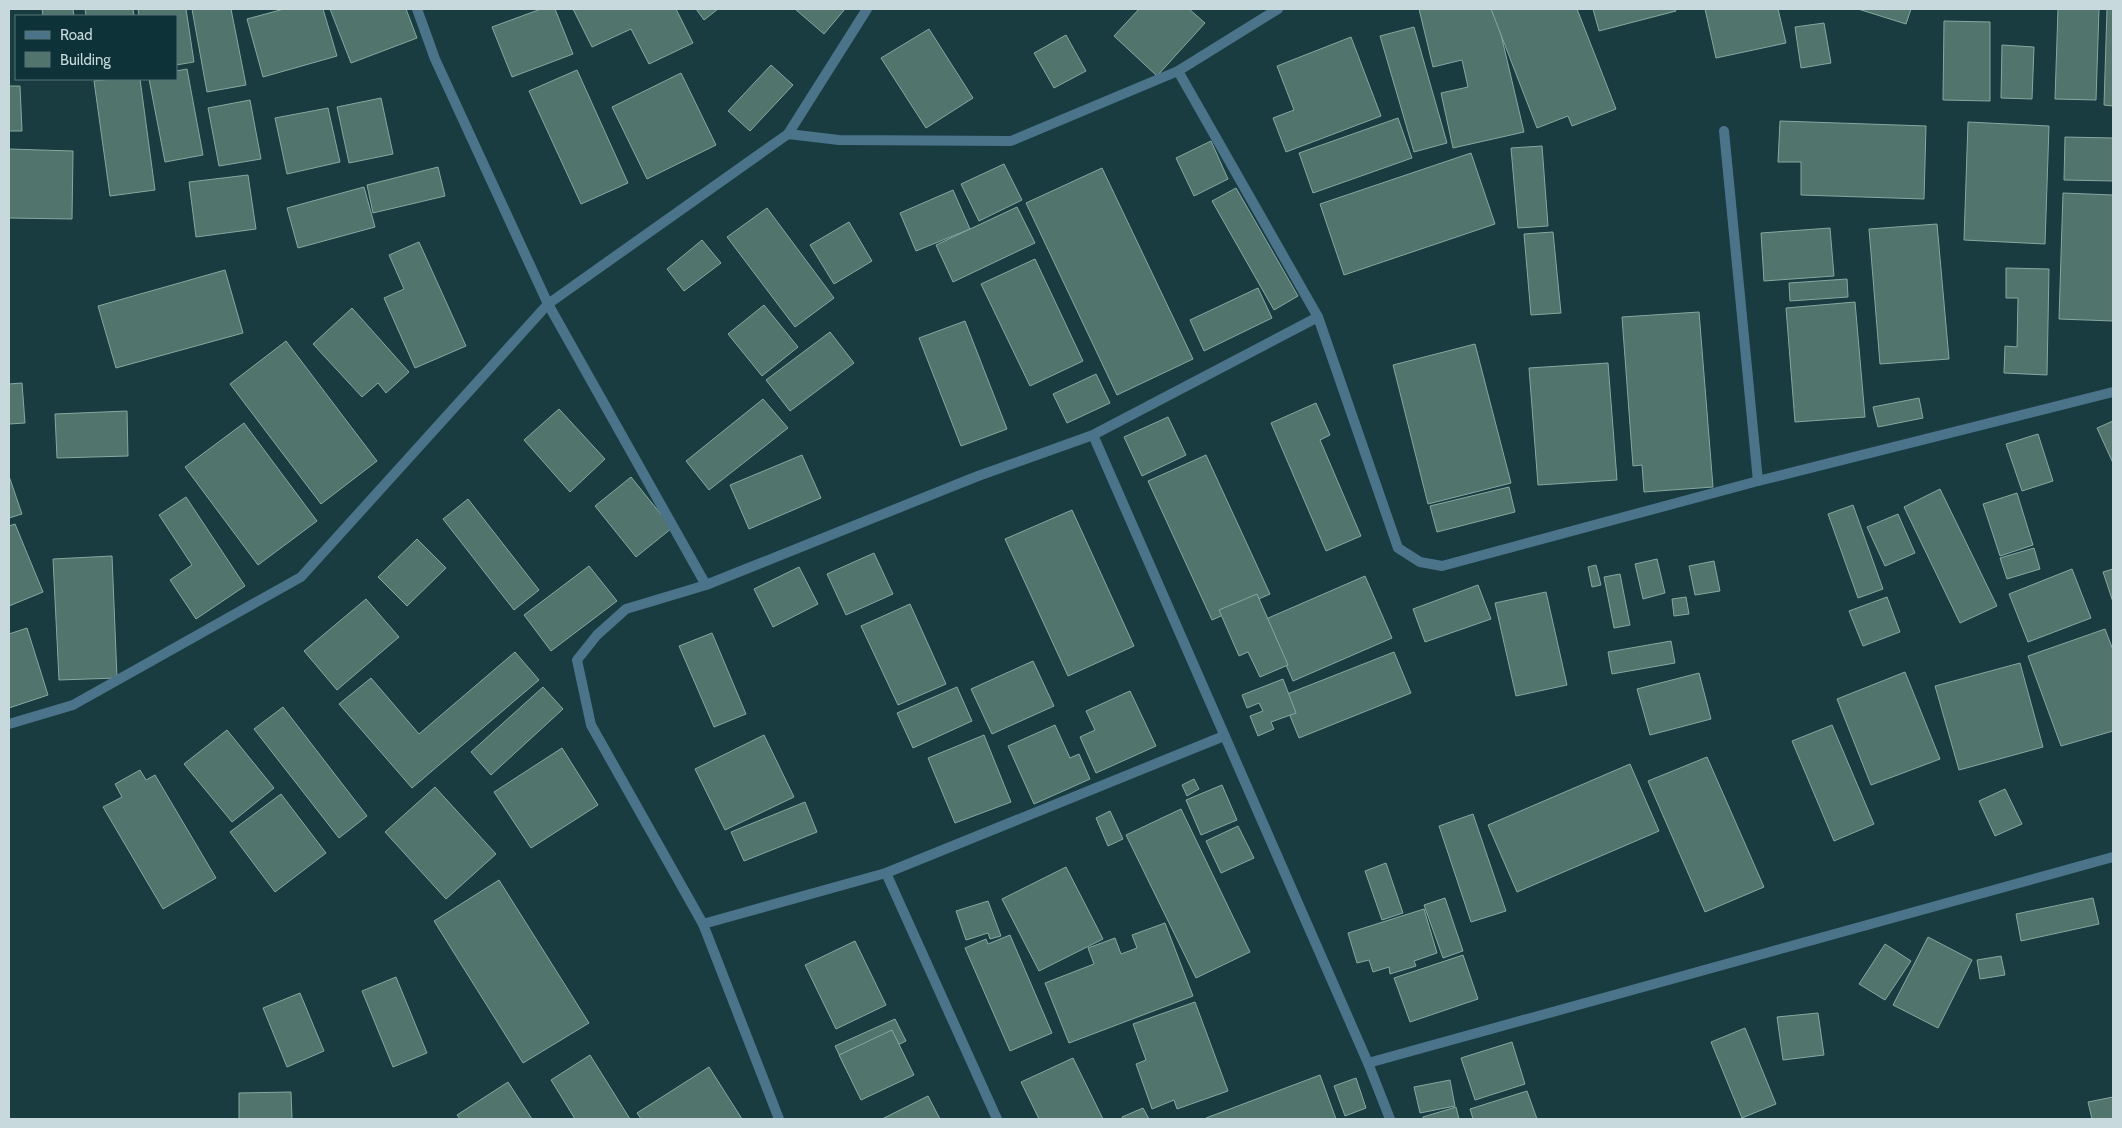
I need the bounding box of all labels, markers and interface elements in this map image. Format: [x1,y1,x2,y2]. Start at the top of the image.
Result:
legend [15,15,178,80]
text: Road [60,26,93,44]
text: Building [60,51,111,69]

